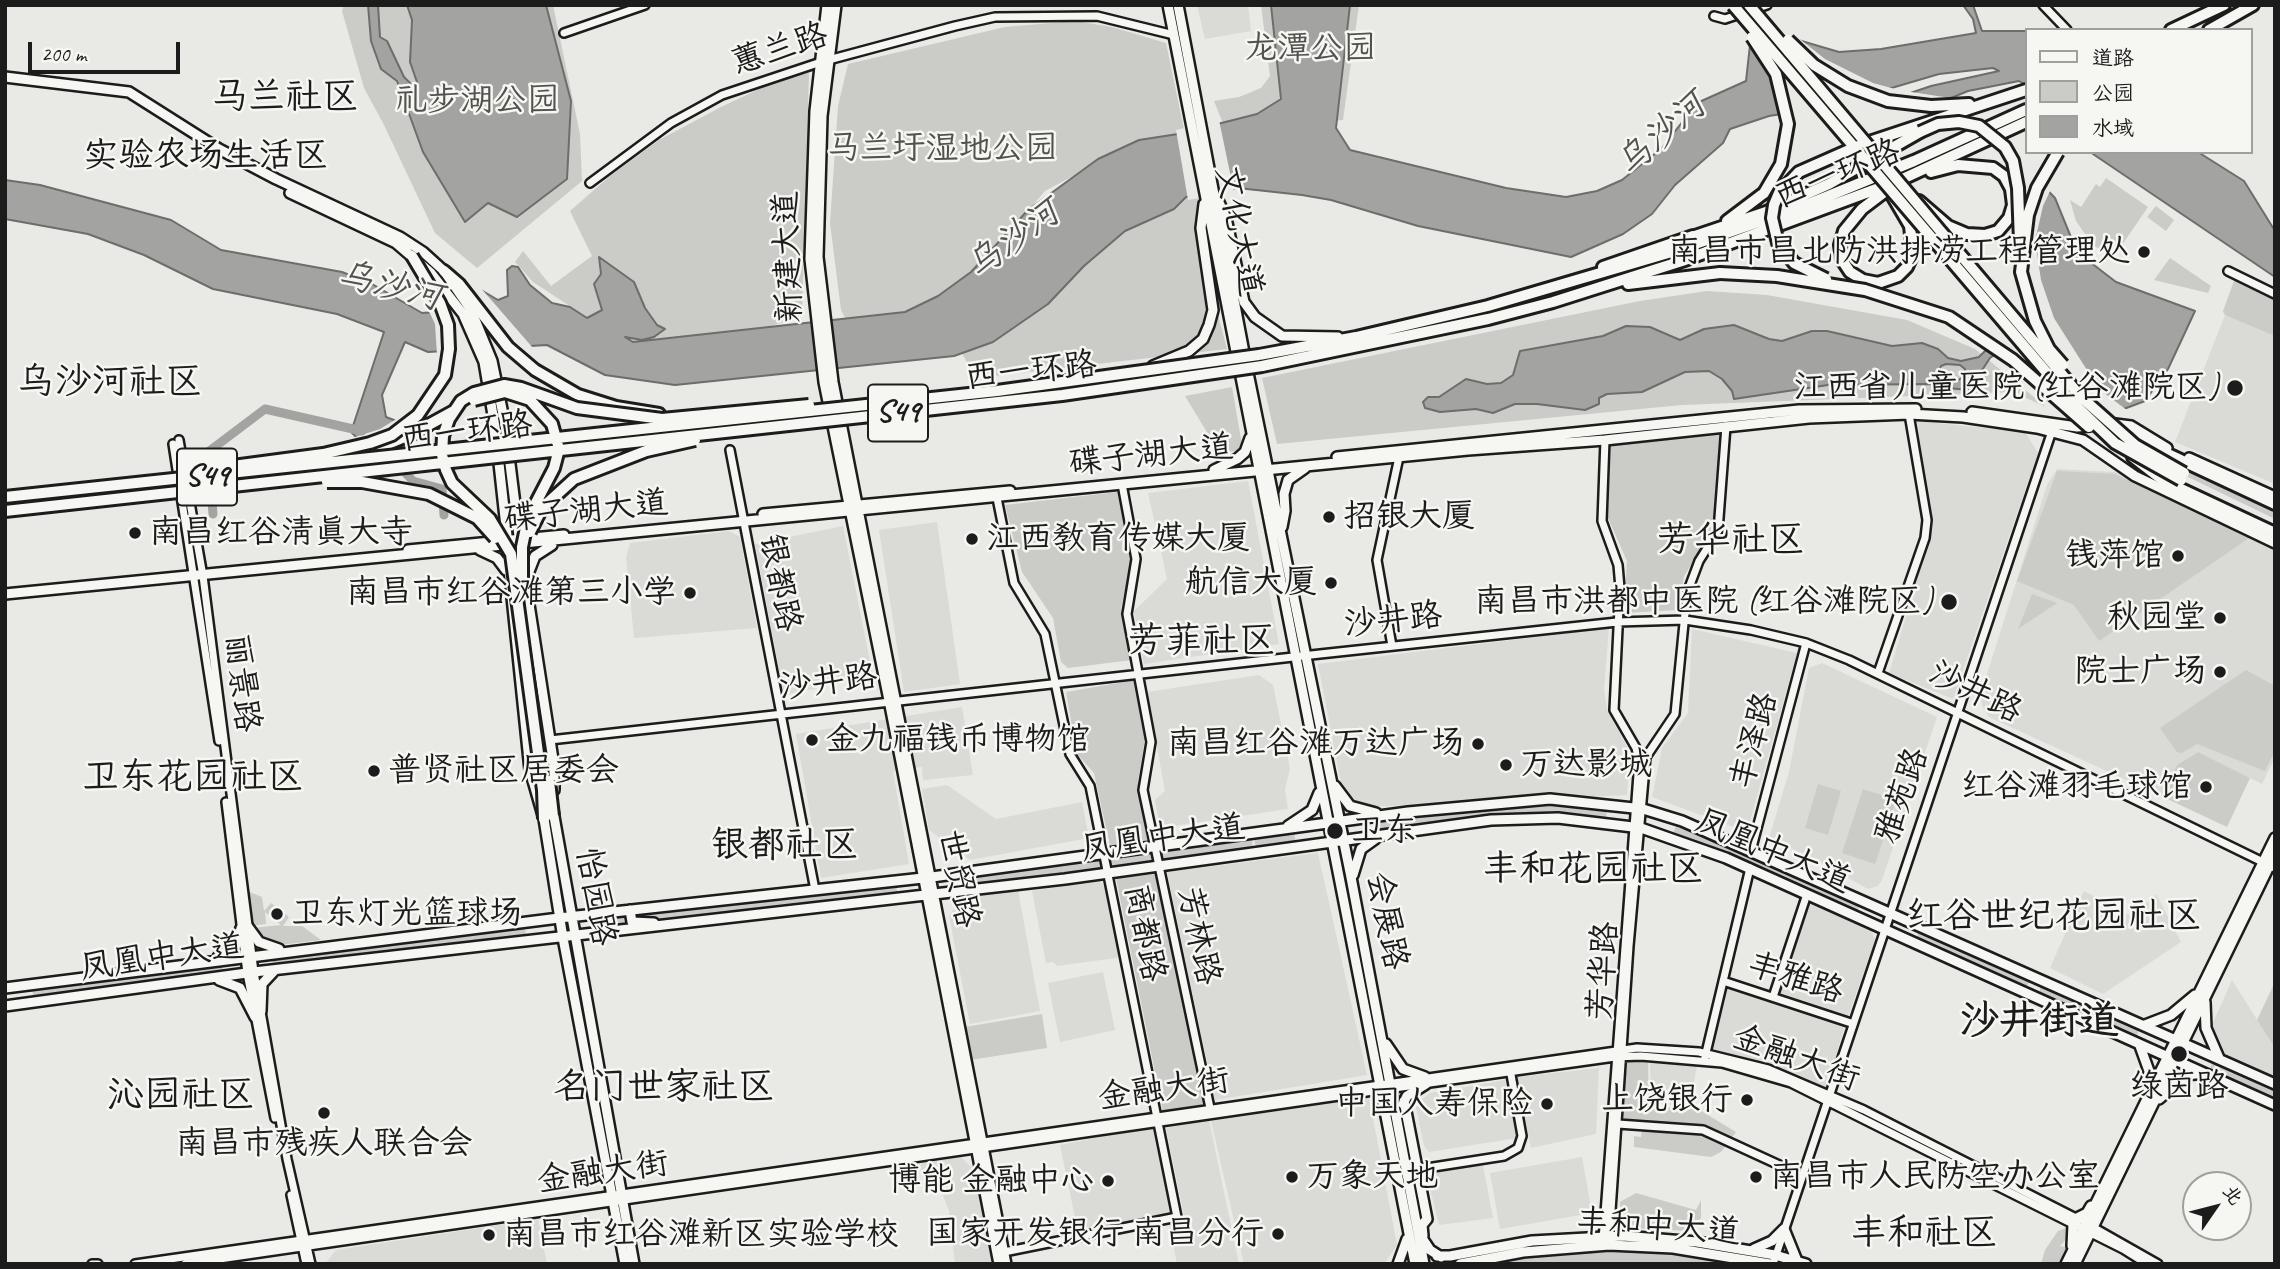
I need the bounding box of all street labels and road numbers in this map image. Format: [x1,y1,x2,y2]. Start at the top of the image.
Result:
street label: 蕙兰路 [727,16,833,84]
street label: 西一环路 [1769,132,1907,218]
street label: 文化大道 [1206,162,1270,300]
street label: 新建大道 [767,190,811,324]
street label: 西一环路 [963,345,1099,399]
road number: S49 [868,384,928,442]
street label: 西一环路 [399,405,535,461]
street label: 碟子湖大道 [1067,428,1235,484]
road number: S49 [177,448,237,505]
street label: 碟子湖大道 [502,484,670,540]
street label: 银都路 [750,531,808,635]
street label: 沙井路 [1342,596,1444,646]
street label: 丽景路 [215,631,267,735]
street label: 沙井路 [1922,654,2028,732]
street label: 沙井路 [776,657,880,709]
street label: 丰泽路 [1723,688,1787,794]
street label: 雅苑路 [1868,743,1938,849]
street label: 凤凰中大道 [1689,802,1857,902]
street label: 凤凰中大道 [1079,808,1247,870]
street label: 世贸路 [929,827,987,931]
street label: 怡园路 [567,845,623,949]
street label: 会展路 [1357,869,1415,973]
street label: 商都路 [1115,881,1173,985]
street label: 芳林路 [1168,883,1228,989]
street label: 芳华路 [1581,920,1627,1022]
street label: 凤凰中大道 [78,927,246,989]
street label: 丰雅路 [1742,945,1848,1013]
street label: 金融大街 [1727,1018,1865,1100]
street label: 金融大街 [1096,1061,1232,1119]
street label: 金融大街 [535,1144,671,1202]
street label: 丰和中大道 [1574,1202,1742,1254]

